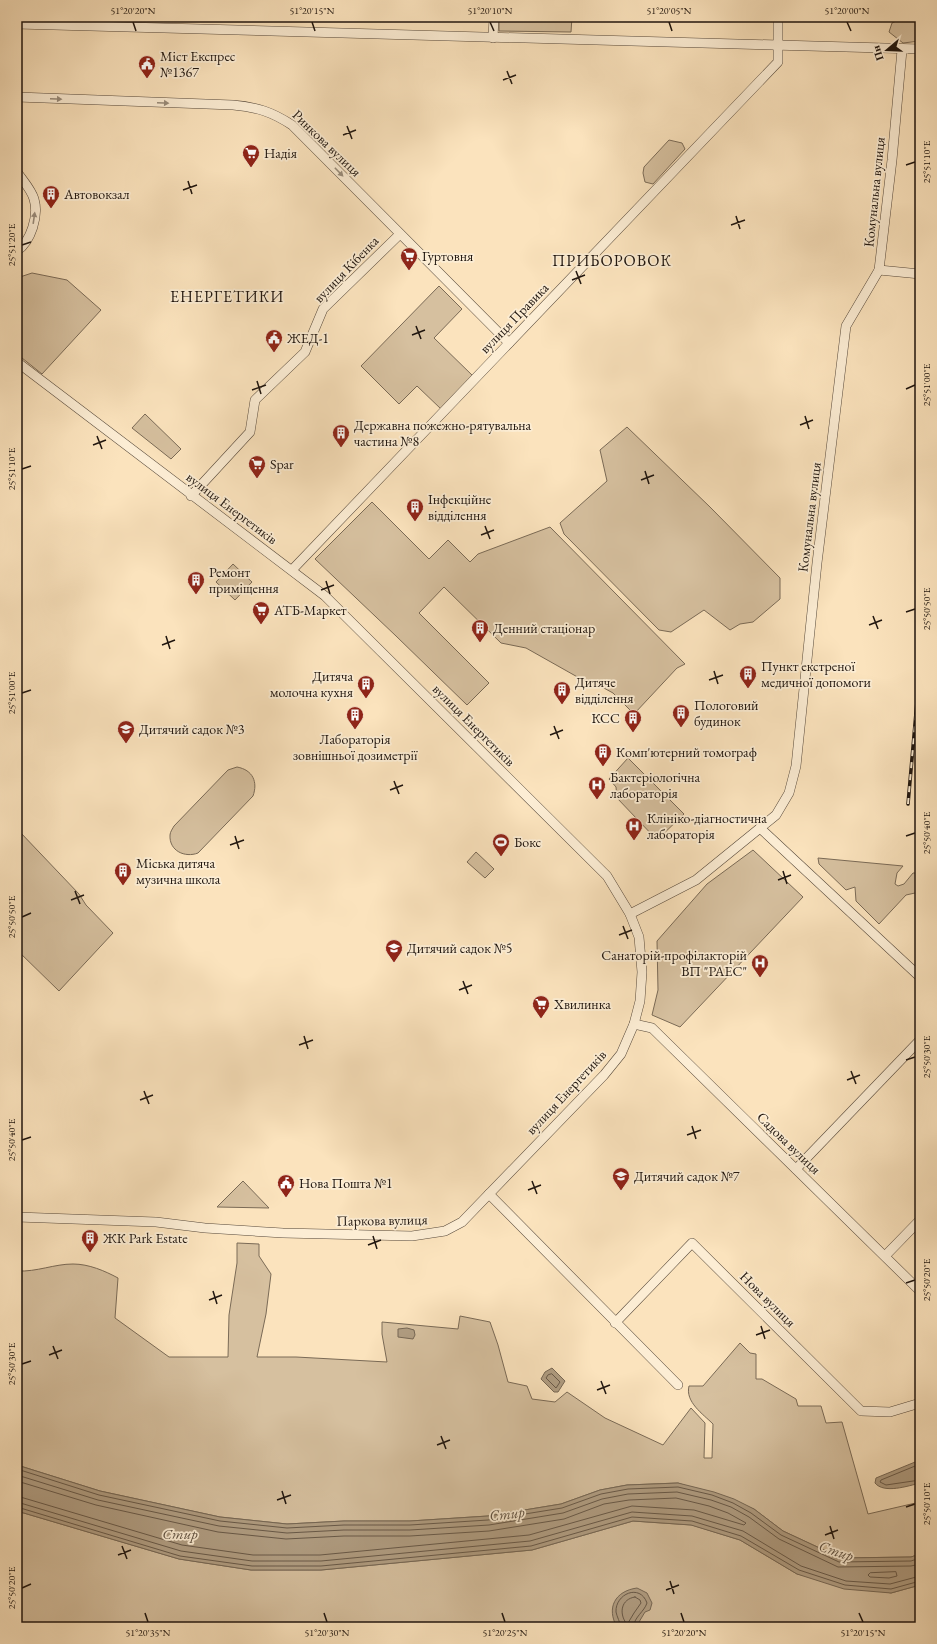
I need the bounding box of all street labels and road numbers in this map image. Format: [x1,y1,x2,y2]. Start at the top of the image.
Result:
street label: Ринкова вулиця [289,106,365,180]
street label: Комунальна вулиця [859,136,889,248]
street label: вулиця Кібенка [310,232,383,306]
street label: вулиця Правика [476,279,553,357]
street label: Комунальна вулиця [793,461,825,573]
street label: вулиця Енергетиків [183,468,281,548]
street label: вулиця Енергетиків [429,680,519,770]
street label: вулиця Енергетиків [522,1046,610,1138]
street label: Садова вулиця [753,1108,825,1178]
street label: Паркова вулиця [336,1210,428,1230]
street label: Нова вулиця [736,1267,800,1331]

